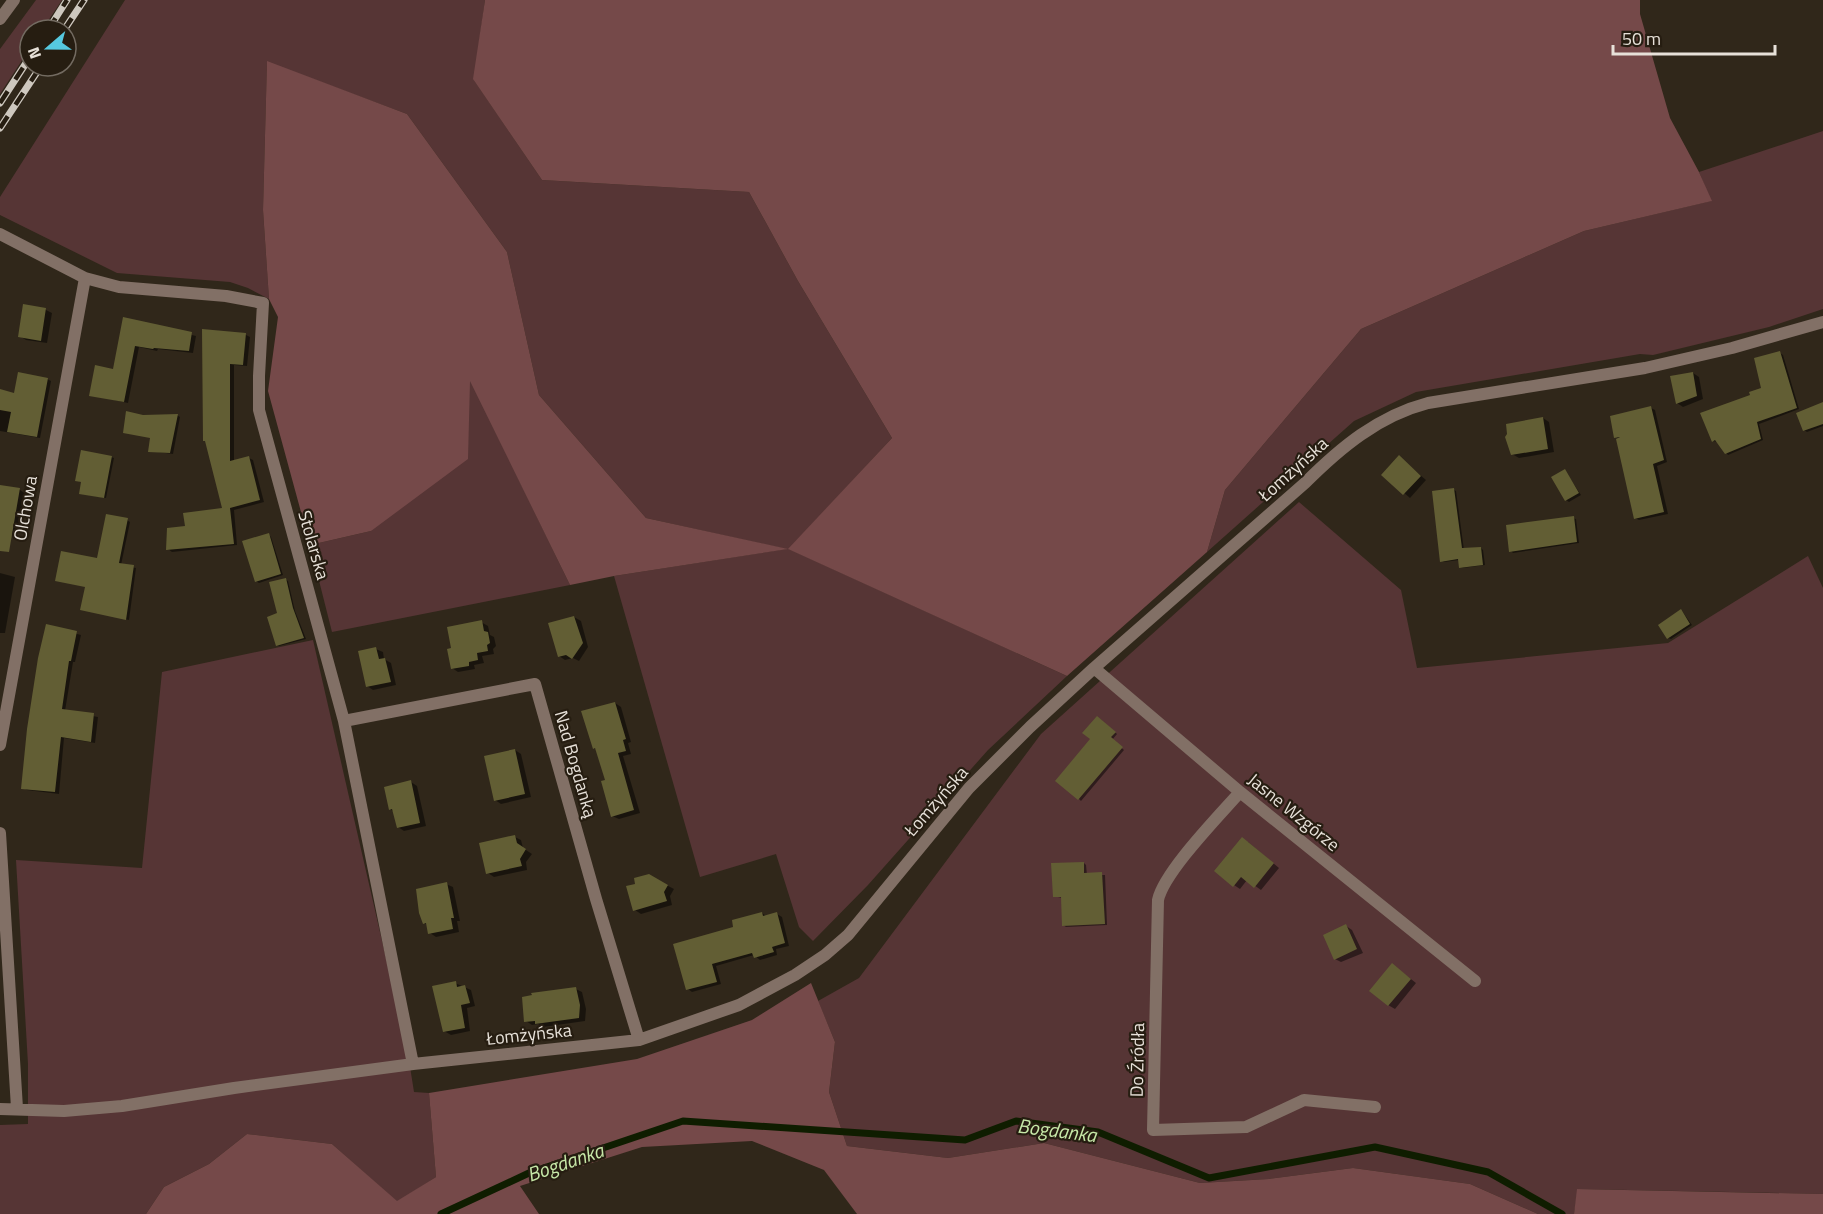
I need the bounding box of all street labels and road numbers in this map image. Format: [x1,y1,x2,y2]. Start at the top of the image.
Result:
street label: Łomżyńska [1251,430,1334,508]
street label: Olchowa [6,473,44,543]
street label: Stolarska [291,507,337,583]
street label: Nad Bogdanką [548,707,604,821]
street label: Łomżyńska [897,760,974,843]
street label: Jasne Wzgórze [1242,766,1346,858]
street label: Łomżyńska [484,1016,573,1052]
street label: Do Źródła [1123,1023,1151,1097]

